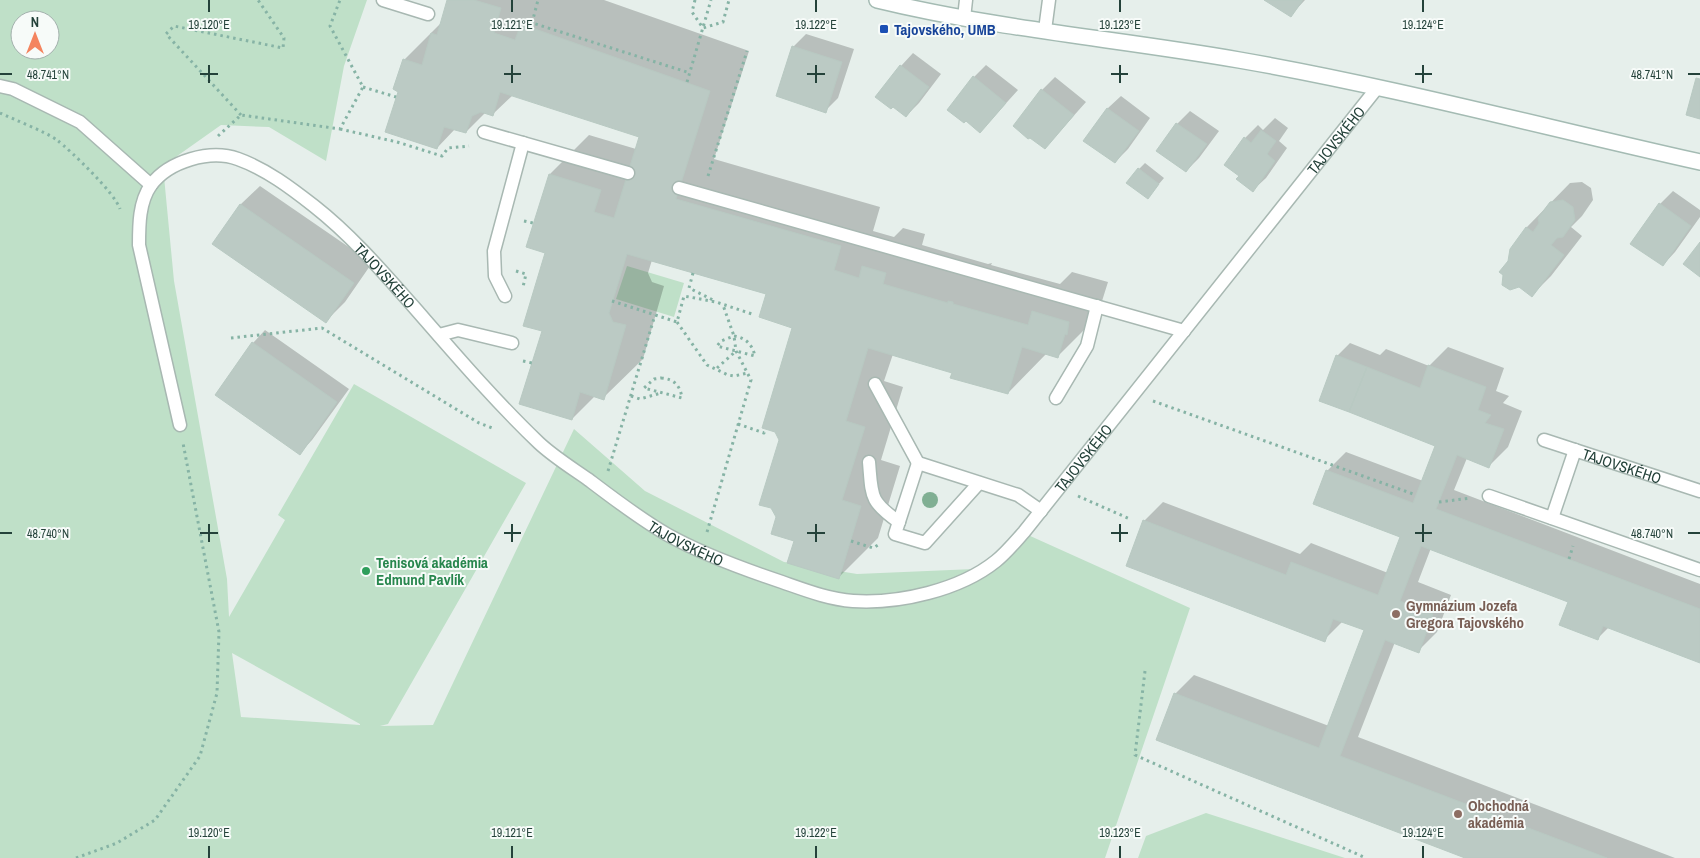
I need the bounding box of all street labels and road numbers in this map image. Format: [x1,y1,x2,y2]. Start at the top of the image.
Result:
street label: TAJOVSKÉHO [1302,101,1369,179]
street label: TAJOVSKÉHO [350,238,421,313]
street label: TAJOVSKÉHO [1049,419,1117,496]
street label: TAJOVSKÉHO [1580,443,1664,488]
street label: TAJOVSKÉHO [644,515,727,570]

